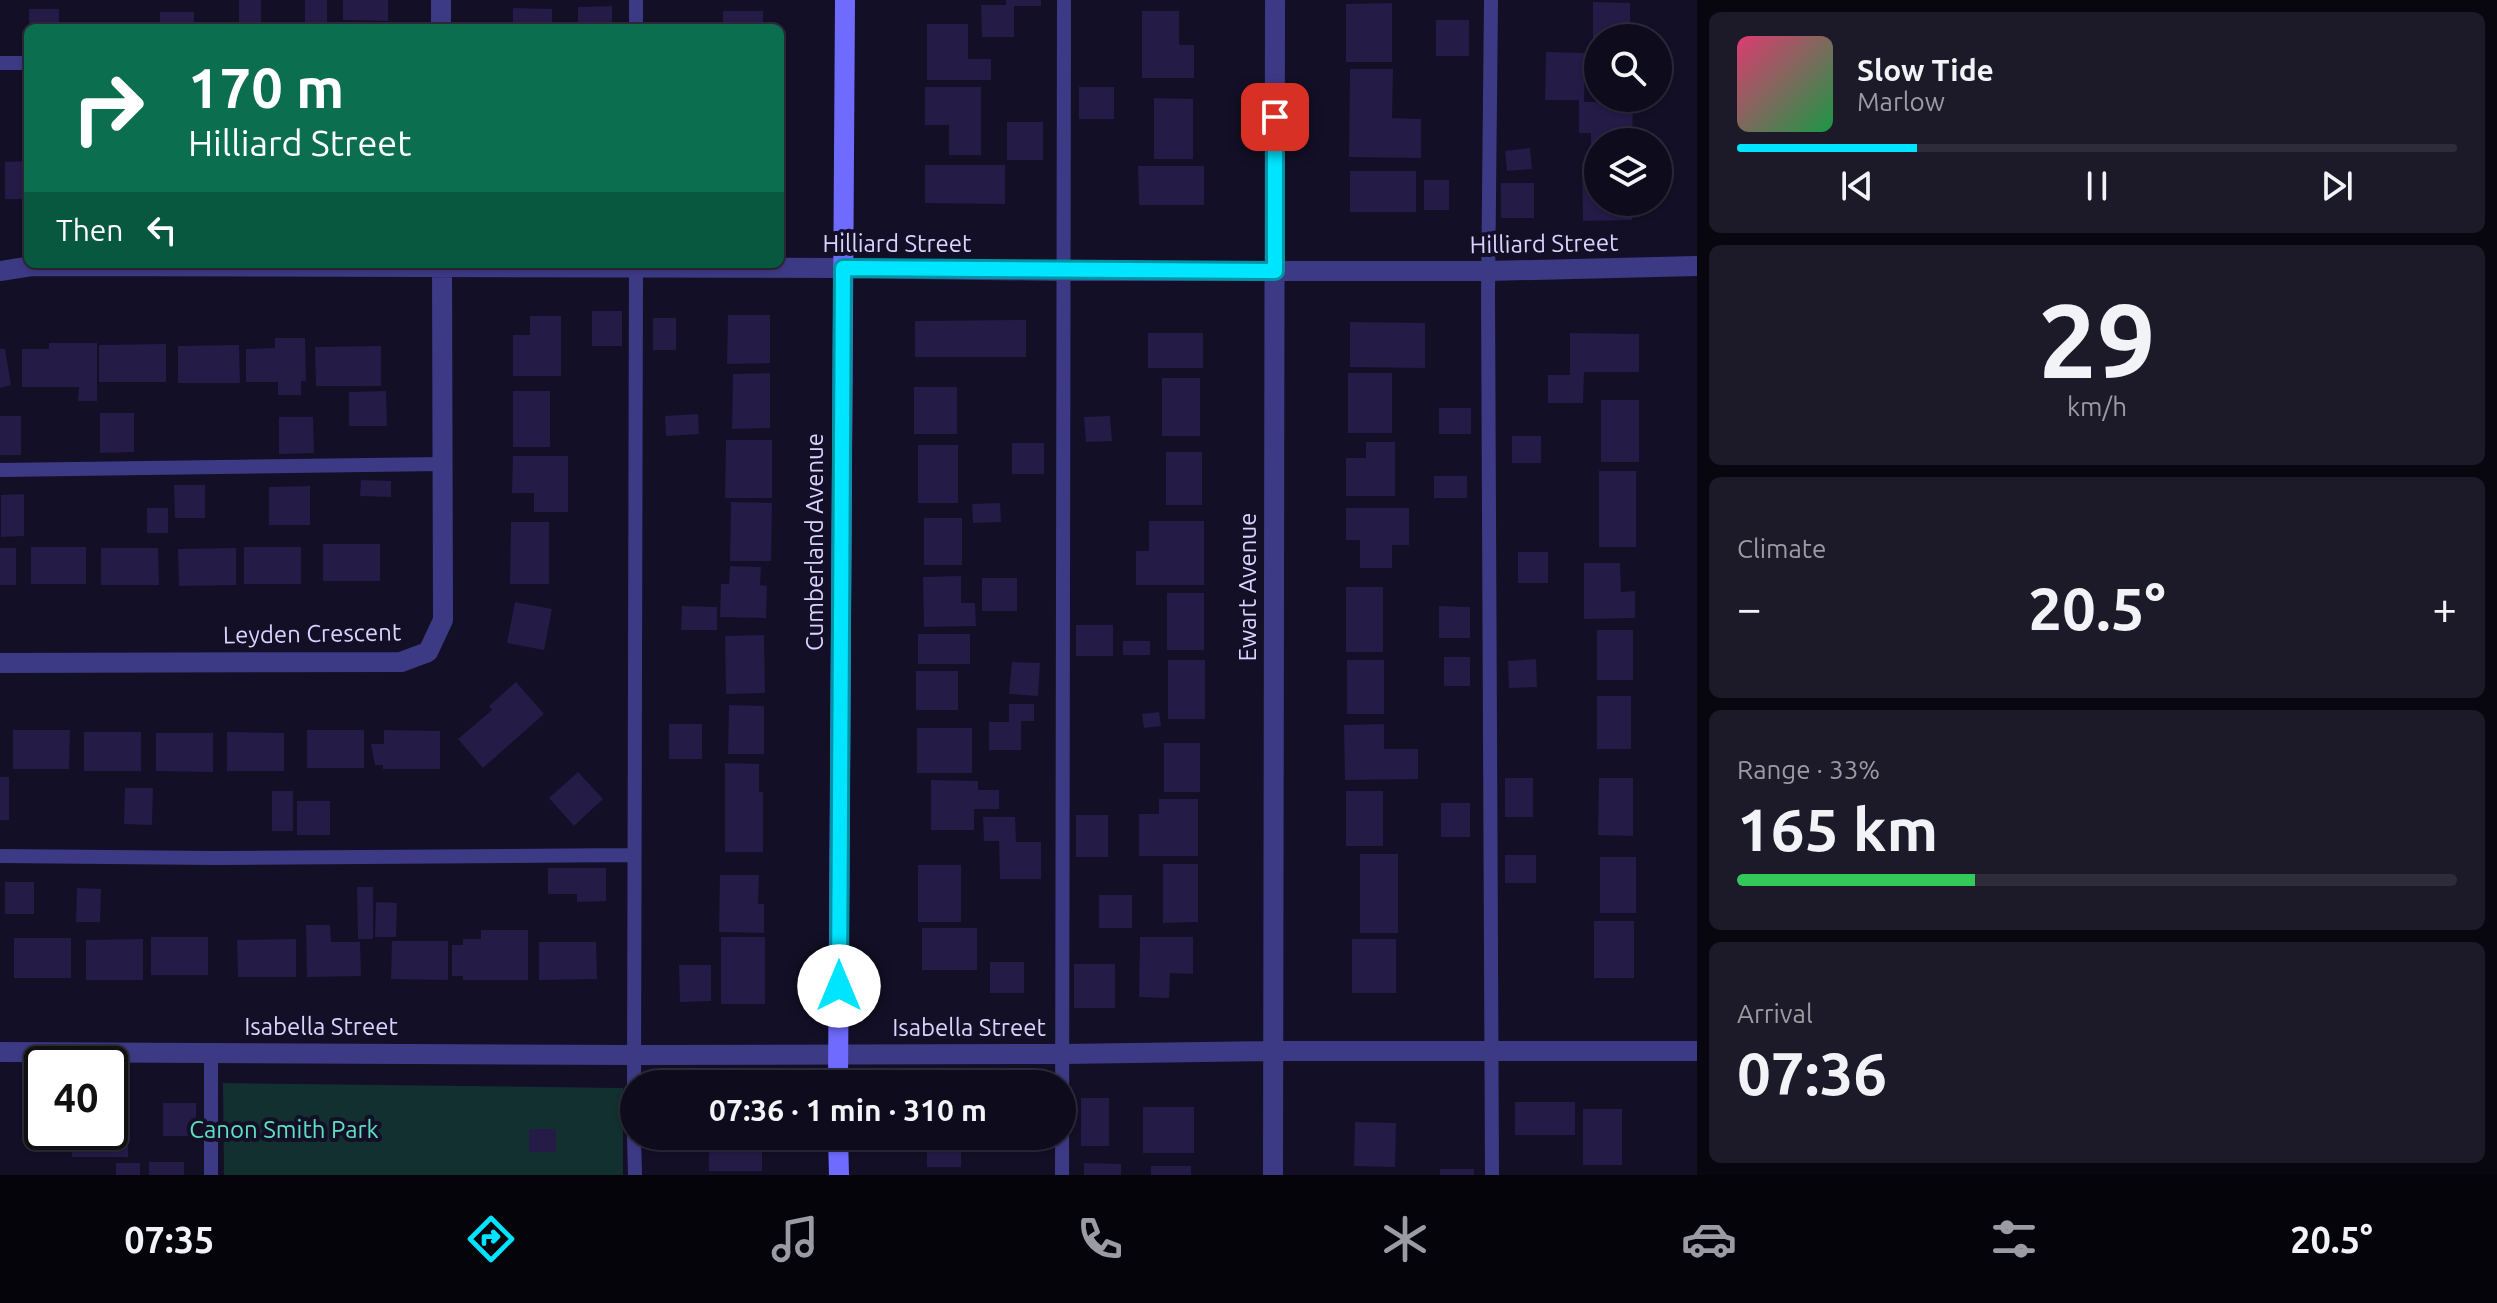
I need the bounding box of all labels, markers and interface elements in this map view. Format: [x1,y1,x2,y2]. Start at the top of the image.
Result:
map controls [1584,24,1672,216]
button: search [1584,24,1672,112]
text: Slow Tide [1857,53,1994,87]
icon: right [56,56,160,160]
text: 170 m [188,56,344,119]
pin [1241,83,1309,151]
text: Marlow [1857,87,1945,116]
icon: arrive [1253,95,1297,139]
text: Hilliard Street [188,122,411,163]
button: layers [1584,128,1672,216]
icon: previous [1835,164,1879,208]
icon: pause [2075,164,2119,208]
icon: next [2315,164,2359,208]
icon: left [140,208,184,252]
text: Then [56,213,124,247]
street label: Hilliard Street [1469,229,1619,258]
street label: Hilliard Street [823,230,972,257]
text: 29 [2038,281,2156,398]
text: km/h [2067,392,2127,421]
street label: Cumberland Avenue [801,433,828,651]
street label: Ewart Avenue [1234,513,1261,662]
text: Climate [1737,534,1826,563]
text: 20.5° [2028,574,2166,641]
text: − [1737,583,1762,632]
text: + [2432,583,2457,632]
street label: Leyden Crescent [223,618,402,649]
text: Range · 33% [1737,755,1880,784]
text: 165 km [1737,795,1938,862]
position arrow [797,944,881,1028]
text: Arrival [1737,999,1813,1028]
street label: Isabella Street [244,1013,398,1040]
street label: Isabella Street [892,1014,1046,1041]
text: 07:36 [1737,1039,1887,1106]
speed limit sign: 40 [24,1046,128,1150]
text: 07:36 · 1 min · 310 m [709,1093,987,1127]
park label: Canon Smith Park [189,1116,379,1143]
icon: directions [463,1211,519,1267]
icon: music [767,1211,823,1267]
icon: phone [1072,1211,1128,1267]
icon: climate [1377,1211,1433,1267]
icon: car [1681,1211,1737,1267]
icon: filters [1986,1211,2042,1267]
text: 07:35 [124,1219,214,1260]
text: 20.5° [2290,1219,2373,1260]

